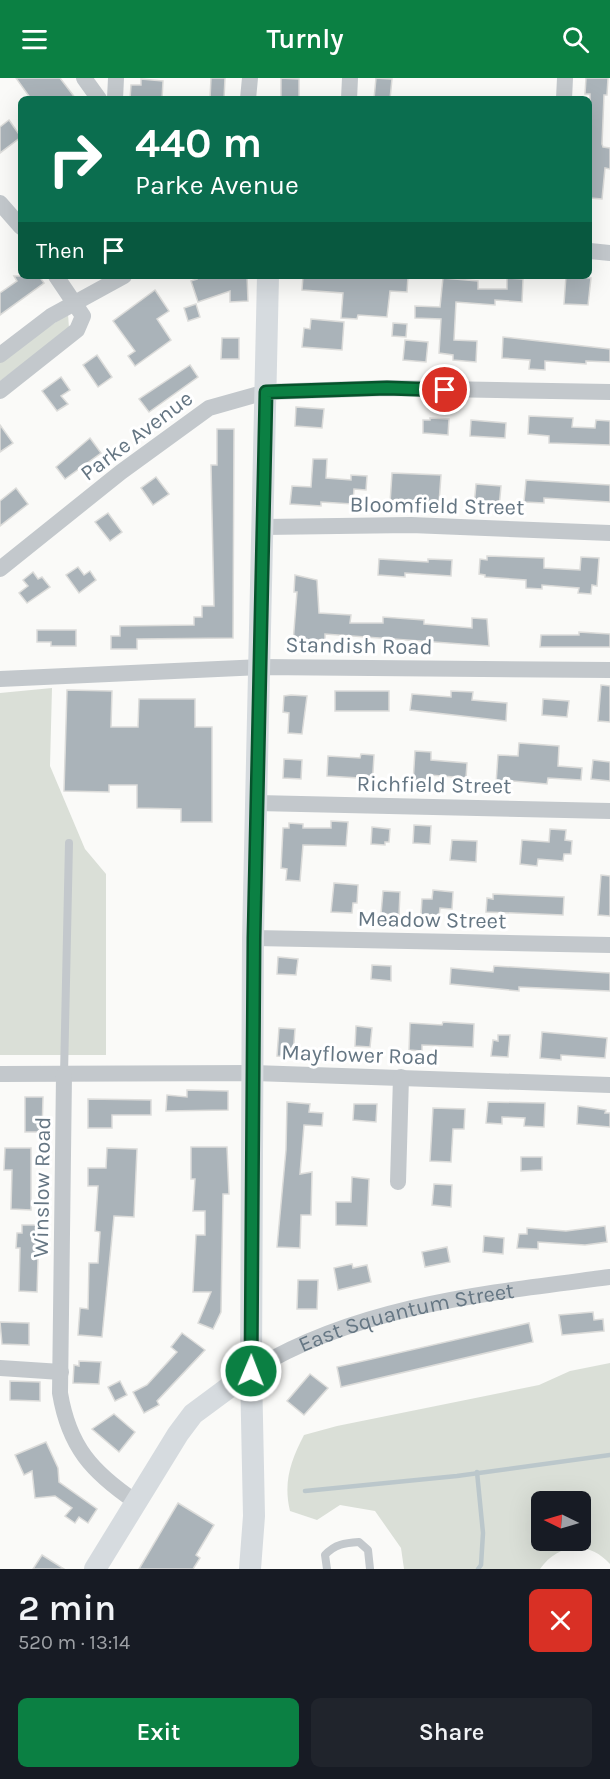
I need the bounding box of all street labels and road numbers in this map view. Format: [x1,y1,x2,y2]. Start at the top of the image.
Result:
street label: Parke Avenue [75,385,198,486]
street label: Bloomfield Street [349,491,525,521]
street label: Standish Road [285,632,433,660]
street label: Richfield Street [356,771,512,799]
street label: Meadow Street [357,906,507,934]
street label: Mayflower Road [281,1039,439,1071]
street label: Winslow Road [28,1116,56,1258]
street label: East Squantum Street [295,1278,516,1358]

